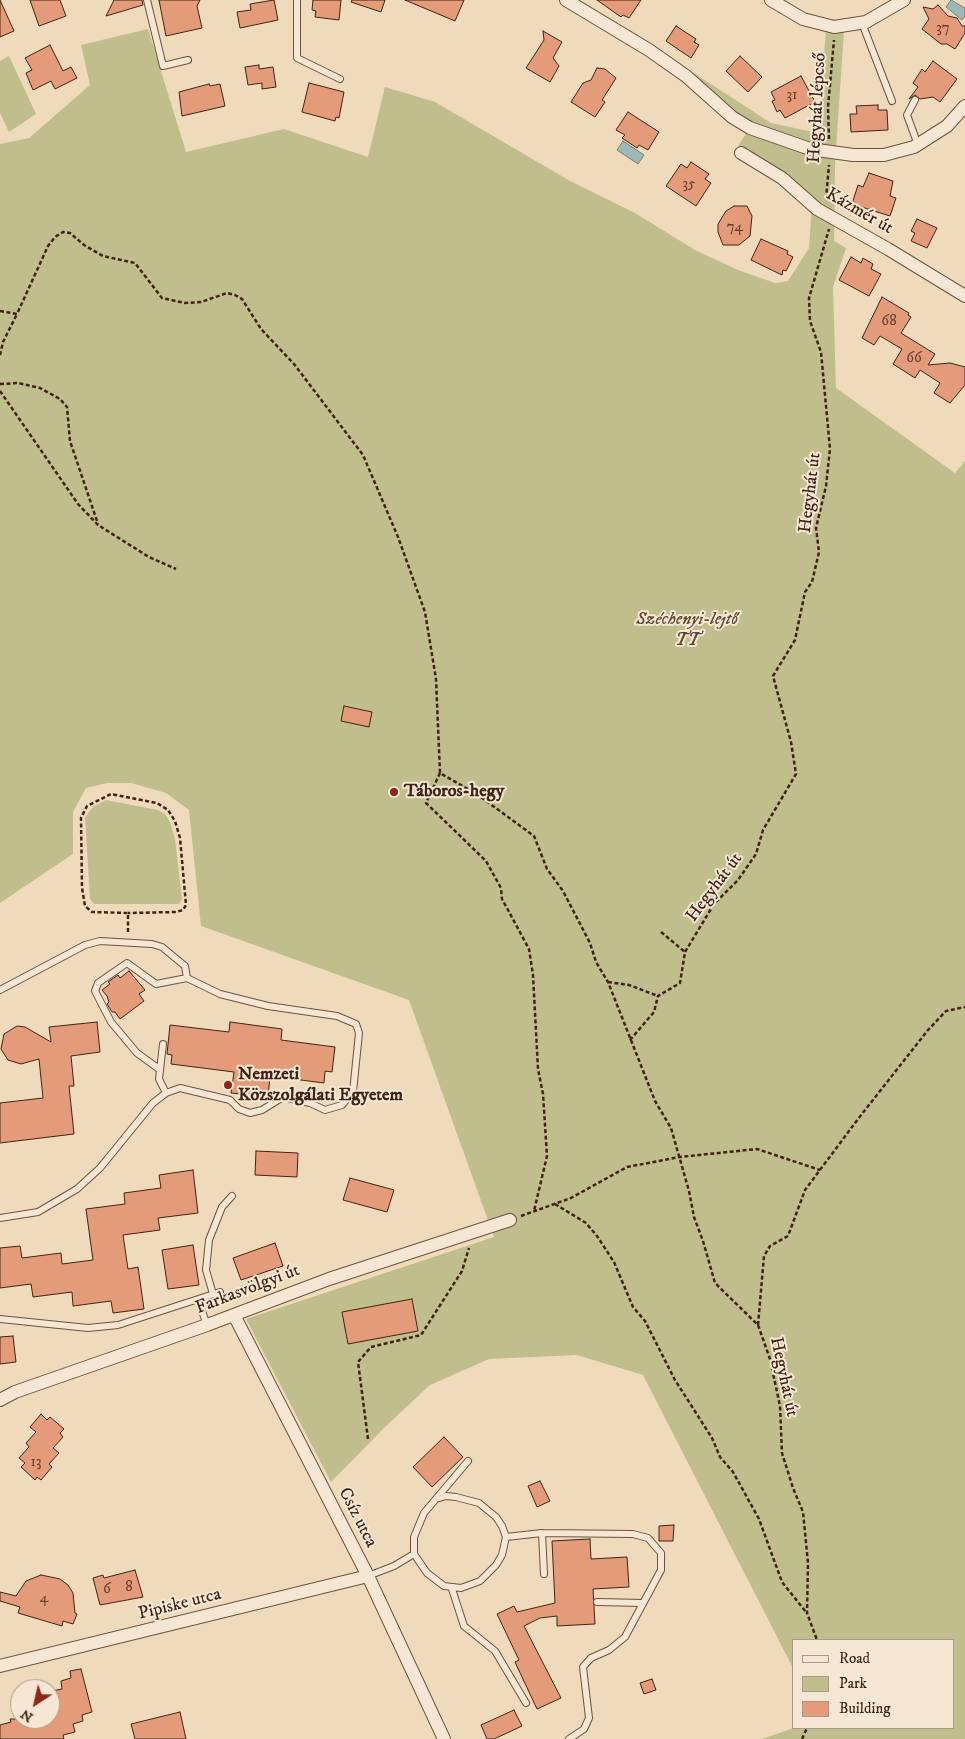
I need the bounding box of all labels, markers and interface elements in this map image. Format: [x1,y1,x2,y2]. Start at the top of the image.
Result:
house number: 37 [936,20,950,38]
street label: Hegyhát lépcső [804,52,832,164]
house number: 31 [786,87,798,105]
house number: 35 [682,176,696,194]
street label: Kázmér út [822,184,896,240]
house number: 74 [727,219,743,237]
house number: 68 [881,313,897,331]
house number: 66 [906,350,922,368]
street label: Hegyhát út [795,452,827,534]
park label: Széchenyi-lejtő TT [636,609,738,652]
place label: Táboros-hegy [404,781,504,803]
marker: Táboros-hegy [388,786,400,798]
street label: Hegyhát út [682,849,748,927]
place label: Nemzeti Közszolgálati Egyetem [238,1064,403,1106]
marker: Nemzeti Közszolgálati Egyetem [222,1079,234,1091]
street label: Farkasvölgyi út [193,1260,303,1320]
street label: Hegyhát út [764,1335,802,1419]
house number: 13 [30,1454,42,1472]
street label: Csíz utca [333,1485,381,1551]
house number: 8 [125,1579,133,1597]
house number: 6 [103,1581,111,1599]
street label: Pipiske utca [136,1584,224,1626]
house number: 4 [40,1590,48,1608]
legend [792,1639,955,1729]
text: Road [839,1649,870,1668]
text: Park [839,1674,867,1693]
north arrow [10,1679,60,1729]
text: Building [839,1699,891,1718]
text: N [17,1705,37,1726]

